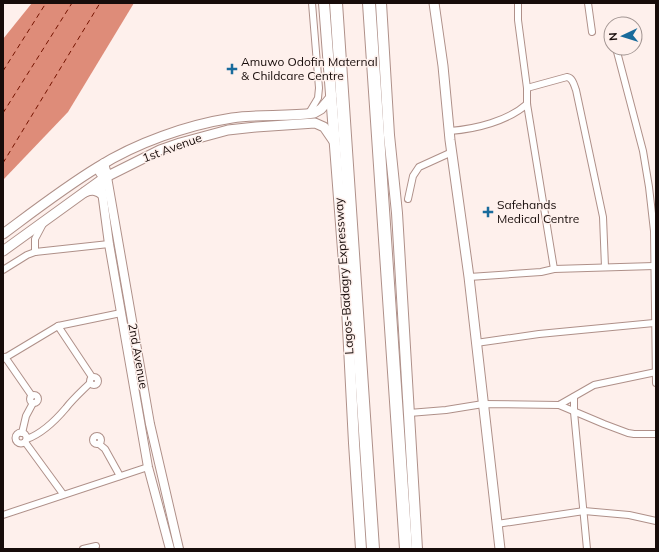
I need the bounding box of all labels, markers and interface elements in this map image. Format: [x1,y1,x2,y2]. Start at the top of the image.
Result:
north arrow [603,16,643,56]
text: N [606,32,620,41]
place label: Amuwo Odofin Maternal & Childcare Centre [241,54,378,83]
marker: Amuwo Odofin Maternal & Childcare Centre [226,63,238,75]
street label: 1st Avenue [140,130,204,165]
street label: Lagos-Badagry Expressway [330,196,356,355]
place label: Safehands Medical Centre [497,197,579,226]
marker: Safehands Medical Centre [482,206,494,218]
street label: 2nd Avenue [125,322,152,390]

